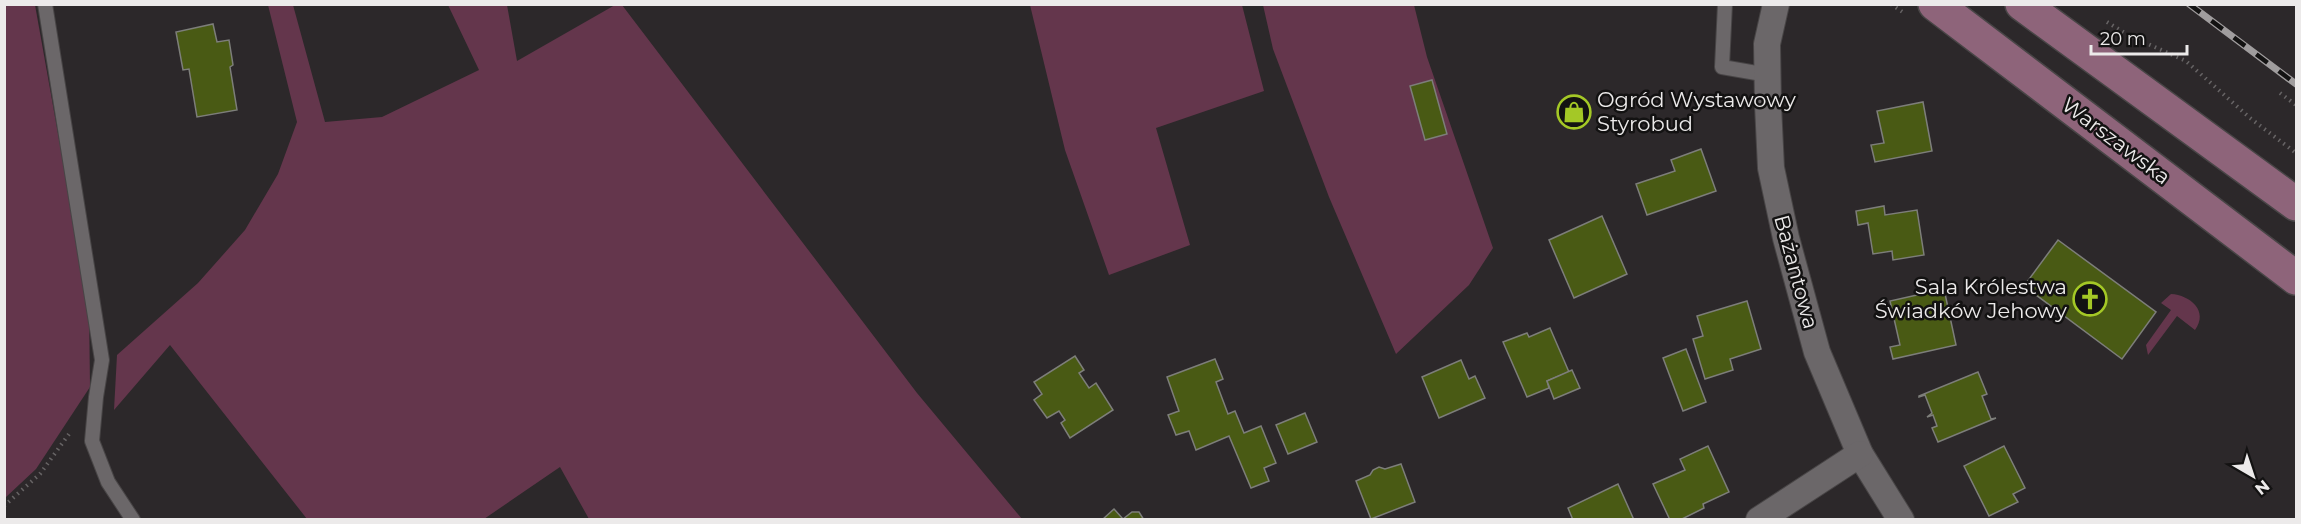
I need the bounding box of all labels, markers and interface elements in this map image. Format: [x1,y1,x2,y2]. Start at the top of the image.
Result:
scale bar [2091,18,2187,56]
text: 20 m [2100,28,2146,50]
place label: Ogród Wystawowy Styrobud [1597,87,1797,136]
street label: Warszawska [2057,92,2176,190]
shop icon: Ogród Wystawowy Styrobud [1556,94,1592,130]
street label: Bażantowa [1769,212,1824,332]
place label: Sala Królestwa Świadków Jehowy [1875,274,2068,323]
church icon: Sala Królestwa Świadków Jehowy [2072,281,2108,317]
north arrow [2223,446,2283,506]
text: N [2251,476,2273,499]

